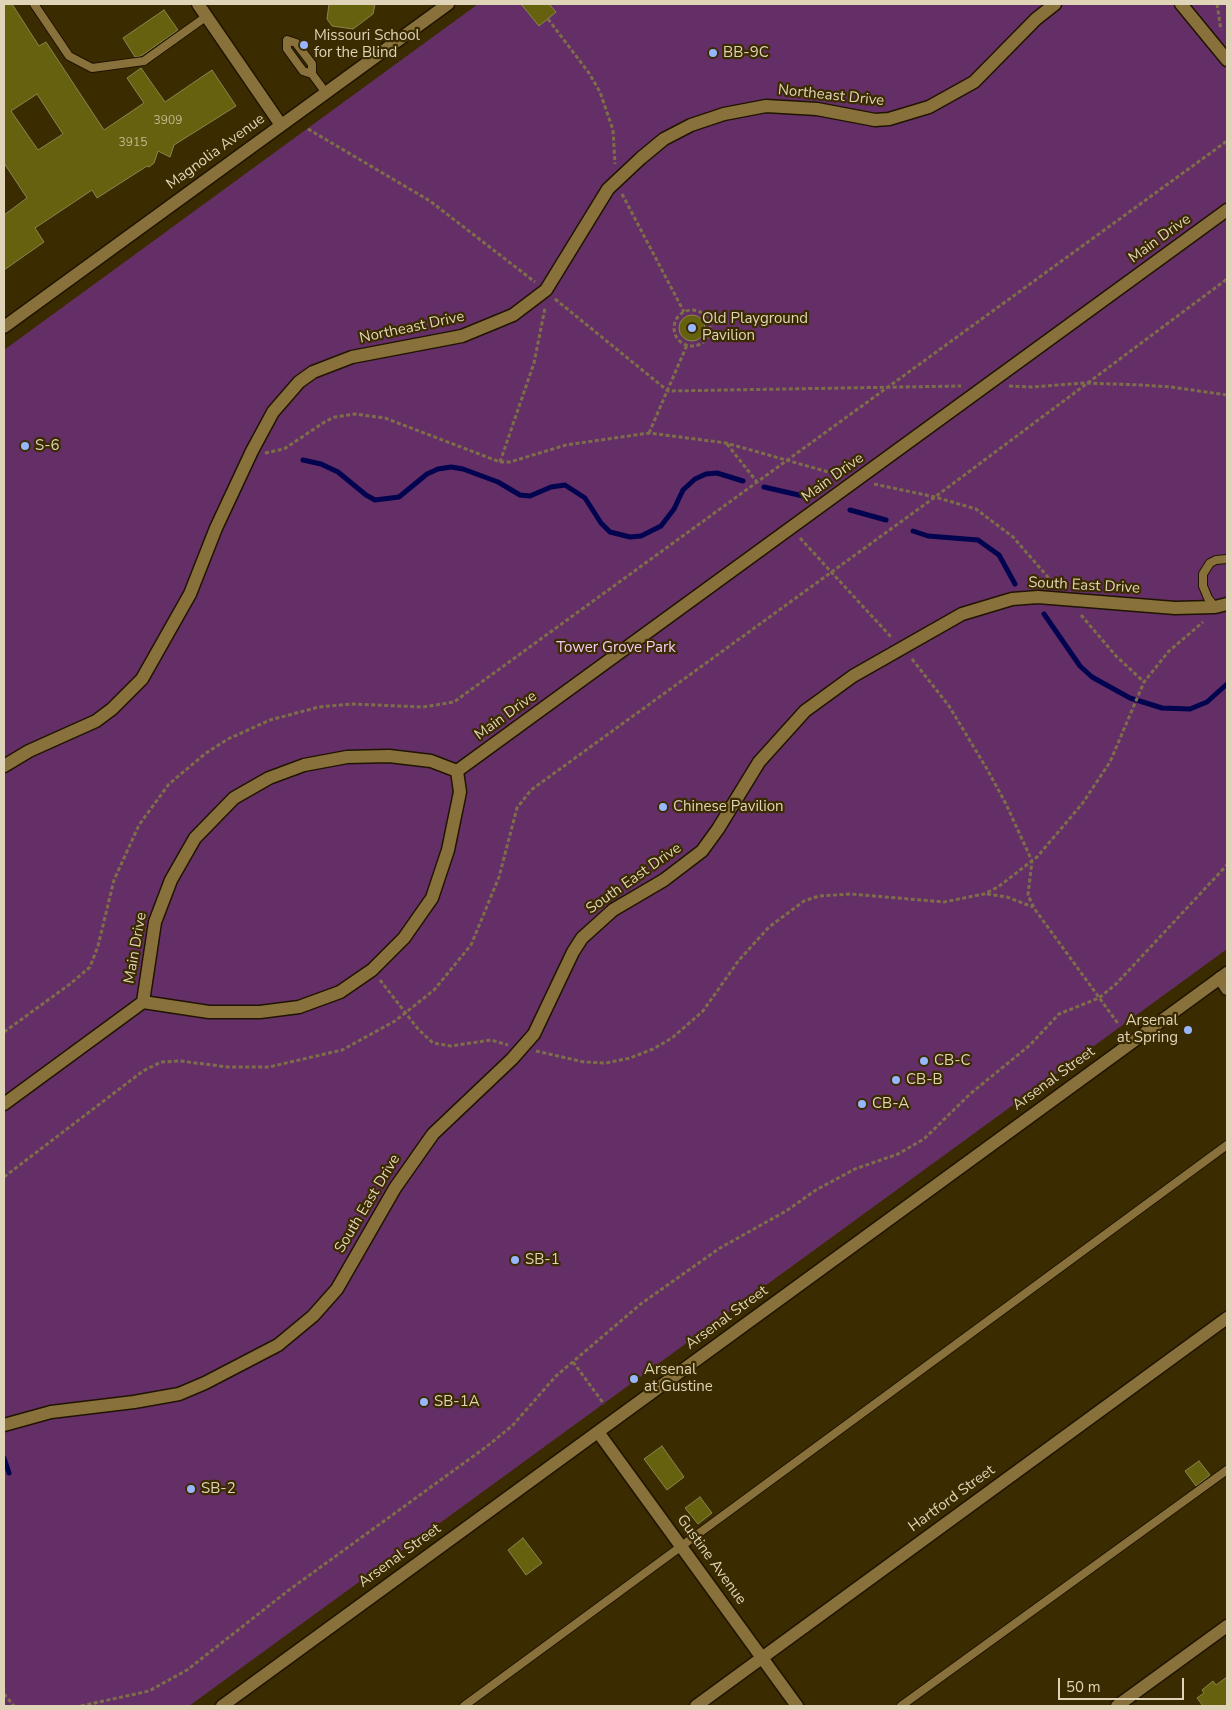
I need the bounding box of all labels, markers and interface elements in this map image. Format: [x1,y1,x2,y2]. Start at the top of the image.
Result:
place label: Missouri School for the Blind [314,27,420,62]
marker: Missouri School for the Blind [298,39,310,51]
place label: BB-9C [723,44,769,62]
marker: BB-9C [707,47,719,59]
street label: Northeast Drive [777,81,885,111]
street label: Magnolia Avenue [163,110,269,194]
house number: 3909 [154,114,182,128]
house number: 3915 [119,136,147,150]
street label: Main Drive [1126,210,1194,268]
street label: Northeast Drive [358,308,466,348]
place label: Old Playground Pavilion [702,310,808,345]
marker: Old Playground Pavilion [686,322,698,334]
place label: S-6 [35,437,60,455]
marker: S-6 [19,440,31,452]
street label: Main Drive [799,449,867,507]
street label: South East Drive [1028,574,1140,598]
park label: Tower Grove Park [556,639,676,657]
street label: Main Drive [472,687,540,745]
place label: Chinese Pavilion [673,798,784,816]
marker: Chinese Pavilion [657,801,669,813]
street label: South East Drive [583,840,685,918]
street label: Main Drive [121,911,151,985]
place label: Arsenal at Spring [1117,1012,1178,1047]
marker: Arsenal at Spring [1182,1024,1194,1036]
street label: Arsenal Street [1009,1043,1099,1115]
place label: CB-C [934,1052,971,1070]
marker: CB-C [918,1055,930,1067]
place label: CB-B [906,1071,943,1089]
marker: CB-B [890,1074,902,1086]
place label: CB-A [872,1095,909,1113]
marker: CB-A [856,1098,868,1110]
street label: South East Drive [331,1151,405,1257]
place label: SB-1 [525,1251,560,1269]
marker: SB-1 [509,1254,521,1266]
street label: Arsenal Street [682,1282,772,1354]
place label: Arsenal at Gustine [644,1361,713,1396]
marker: Arsenal at Gustine [628,1373,640,1385]
place label: SB-1A [434,1393,480,1411]
marker: SB-1A [418,1396,430,1408]
street label: Hartford Street [905,1462,999,1536]
place label: SB-2 [201,1480,236,1498]
marker: SB-2 [185,1483,197,1495]
street label: Gustine Avenue [672,1512,750,1608]
street label: Arsenal Street [355,1520,445,1592]
scale bar [1061,1668,1187,1700]
text: 50 m [1066,1677,1101,1697]

